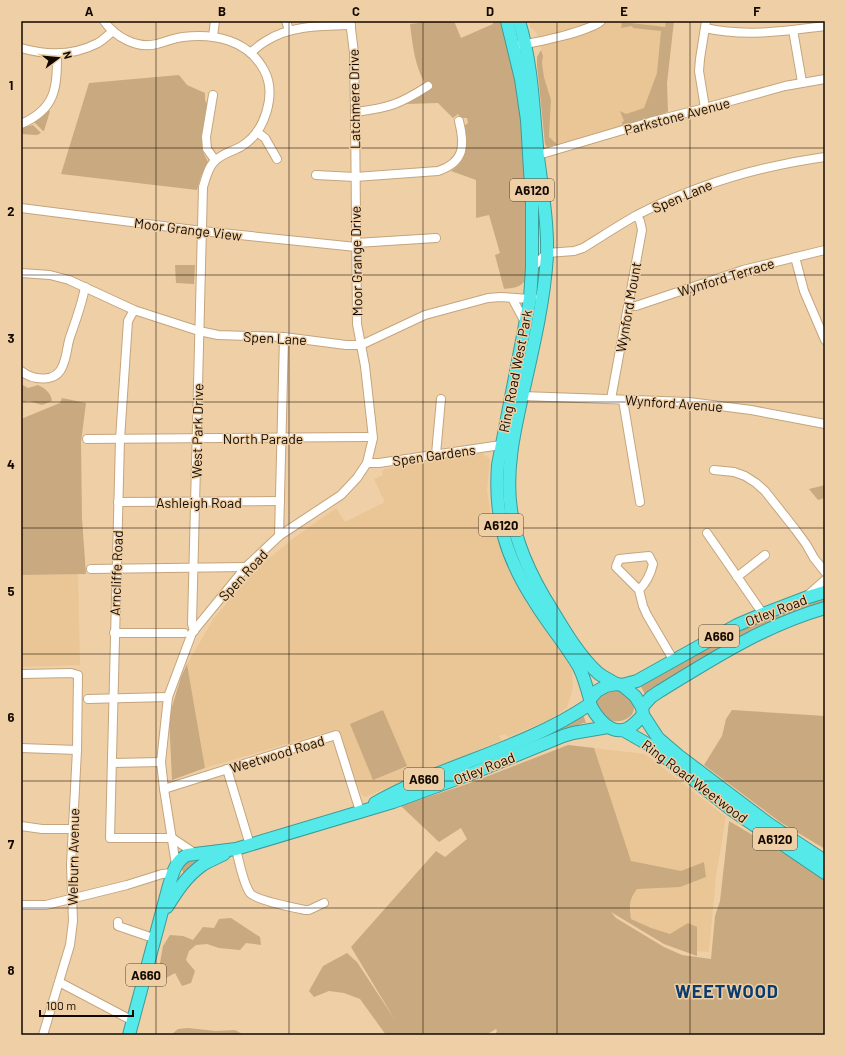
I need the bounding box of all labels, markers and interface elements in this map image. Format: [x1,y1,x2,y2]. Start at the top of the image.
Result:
text: A [85,3,94,19]
text: B [218,3,226,19]
text: C [352,3,360,19]
text: D [486,3,494,19]
text: E [620,3,628,19]
text: F [753,3,761,19]
north arrow [38,38,78,78]
street label: Latchmere Drive [345,49,363,149]
text: N [61,50,75,60]
text: 1 [9,77,13,93]
street label: Parkstone Avenue [622,94,732,138]
street label: Spen Lane [649,176,715,216]
road number: A6120 [510,179,554,201]
text: 2 [7,203,15,219]
street label: Moor Grange Drive [347,206,365,316]
street label: Moor Grange View [133,214,243,244]
street label: Wynford Terrace [676,254,776,300]
street label: Wynford Mount [612,261,644,353]
street label: Ring Road West Park [495,308,535,434]
street label: Spen Lane [243,328,307,348]
text: 3 [7,330,15,346]
street label: West Park Drive [188,383,206,479]
street label: Wynford Avenue [624,391,724,415]
street label: North Parade [223,430,303,447]
street label: Spen Gardens [391,441,477,469]
text: 4 [7,456,15,472]
street label: Ashleigh Road [156,494,242,511]
road number: A6120 [479,514,523,536]
street label: Arncliffe Road [106,530,126,616]
street label: Spen Road [215,546,271,604]
text: 5 [7,583,15,599]
street label: Otley Road [743,591,809,629]
road number: A660 [699,625,739,647]
text: 6 [8,709,15,725]
street label: Weetwood Road [228,732,326,776]
street label: Ring Road Weetwood [639,736,751,826]
street label: Otley Road [451,748,517,788]
road number: A660 [404,768,444,790]
street label: Welburn Avenue [64,808,82,906]
road number: A6120 [753,828,797,850]
text: 7 [8,836,15,852]
text: 8 [7,962,15,978]
road number: A660 [126,964,166,986]
district label: WEETWOOD [675,980,779,1002]
scale bar [40,992,133,1018]
text: 100 m [46,998,76,1012]

